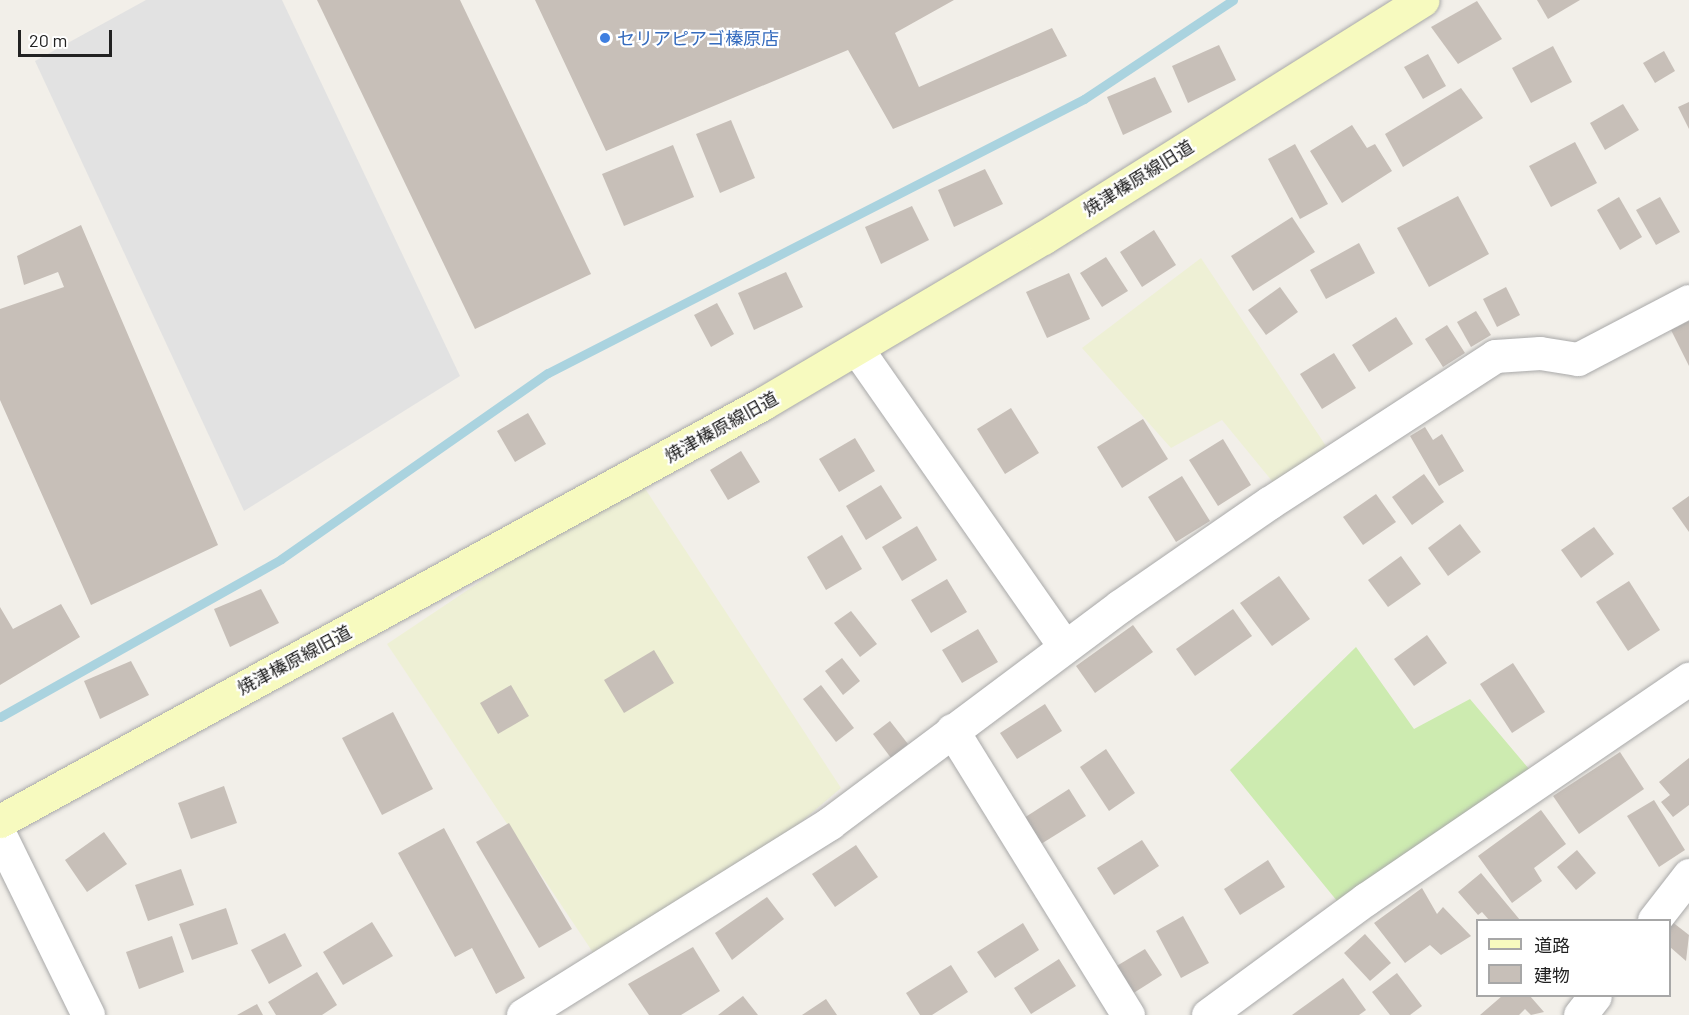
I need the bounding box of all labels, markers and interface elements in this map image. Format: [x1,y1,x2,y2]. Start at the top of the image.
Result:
scale bar [21,18,116,56]
place label: セリアピアゴ榛原店 [617,27,779,49]
text: 20 m [29,29,67,51]
marker: セリアピアゴ榛原店 [598,31,612,45]
street label: 焼津榛原線旧道 [1079,135,1197,221]
street label: 焼津榛原線旧道 [661,387,781,467]
street label: 焼津榛原線旧道 [233,621,355,699]
legend [1476,919,1671,997]
text: 道路 [1534,934,1570,956]
text: 建物 [1534,964,1570,986]

